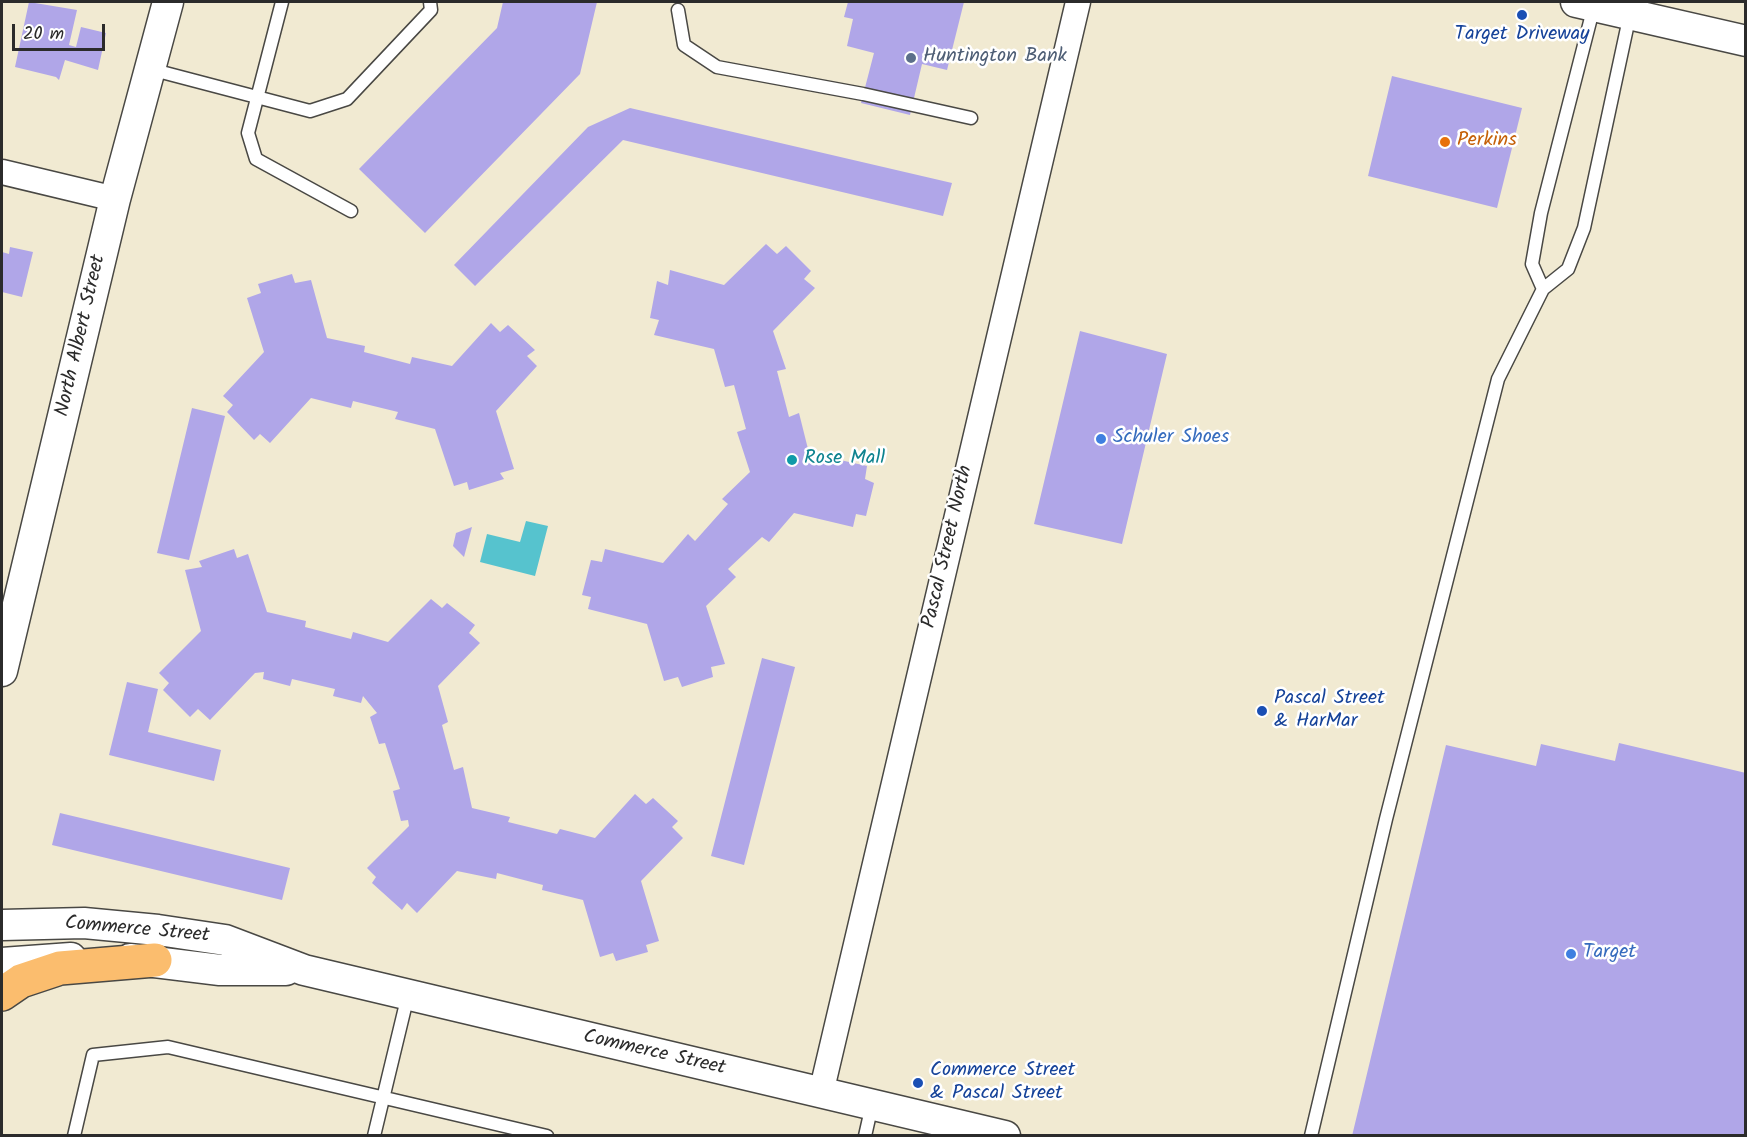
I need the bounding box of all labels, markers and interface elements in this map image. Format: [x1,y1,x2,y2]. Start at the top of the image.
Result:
marker: Target Driveway [1515,8,1529,22]
scale bar [15,12,108,50]
text: 20 m [23,20,64,49]
place label: Target Driveway [1455,24,1589,48]
place label: Huntington Bank [923,46,1067,70]
marker: Huntington Bank [904,51,918,65]
place label: Perkins [1457,130,1517,154]
marker: Perkins [1438,135,1452,149]
street label: North Albert Street [52,253,112,419]
place label: Schuler Shoes [1113,427,1229,451]
marker: Schuler Shoes [1094,432,1108,446]
place label: Rose Mall [804,448,885,472]
marker: Rose Mall [785,453,799,467]
street label: Pascal Street North [919,463,979,631]
place label: Pascal Street & HarMar [1274,688,1385,735]
marker: Pascal Street & HarMar [1255,704,1269,718]
street label: Commerce Street [64,913,210,949]
place label: Target [1583,942,1636,966]
marker: Target [1564,947,1578,961]
street label: Commerce Street [581,1026,727,1082]
place label: Commerce Street & Pascal Street [930,1060,1075,1107]
marker: Commerce Street & Pascal Street [911,1076,925,1090]

